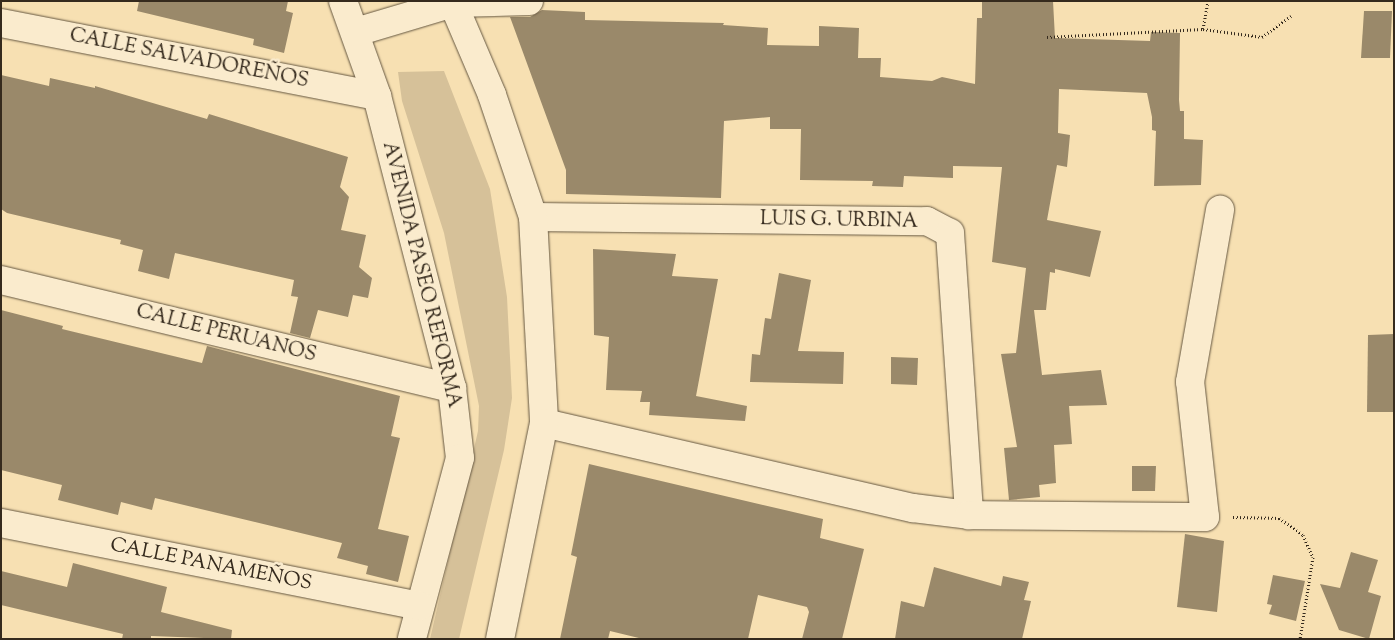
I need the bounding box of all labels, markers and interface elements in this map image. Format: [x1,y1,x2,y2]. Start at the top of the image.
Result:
street label: CALLE SALVADOREÑOS [67,24,311,94]
street label: AVENIDA PASEO REFORMA [376,139,466,411]
street label: LUIS G. URBINA [760,208,918,234]
street label: CALLE PERUANOS [133,300,319,368]
street label: CALLE PANAMEÑOS [108,534,314,596]

